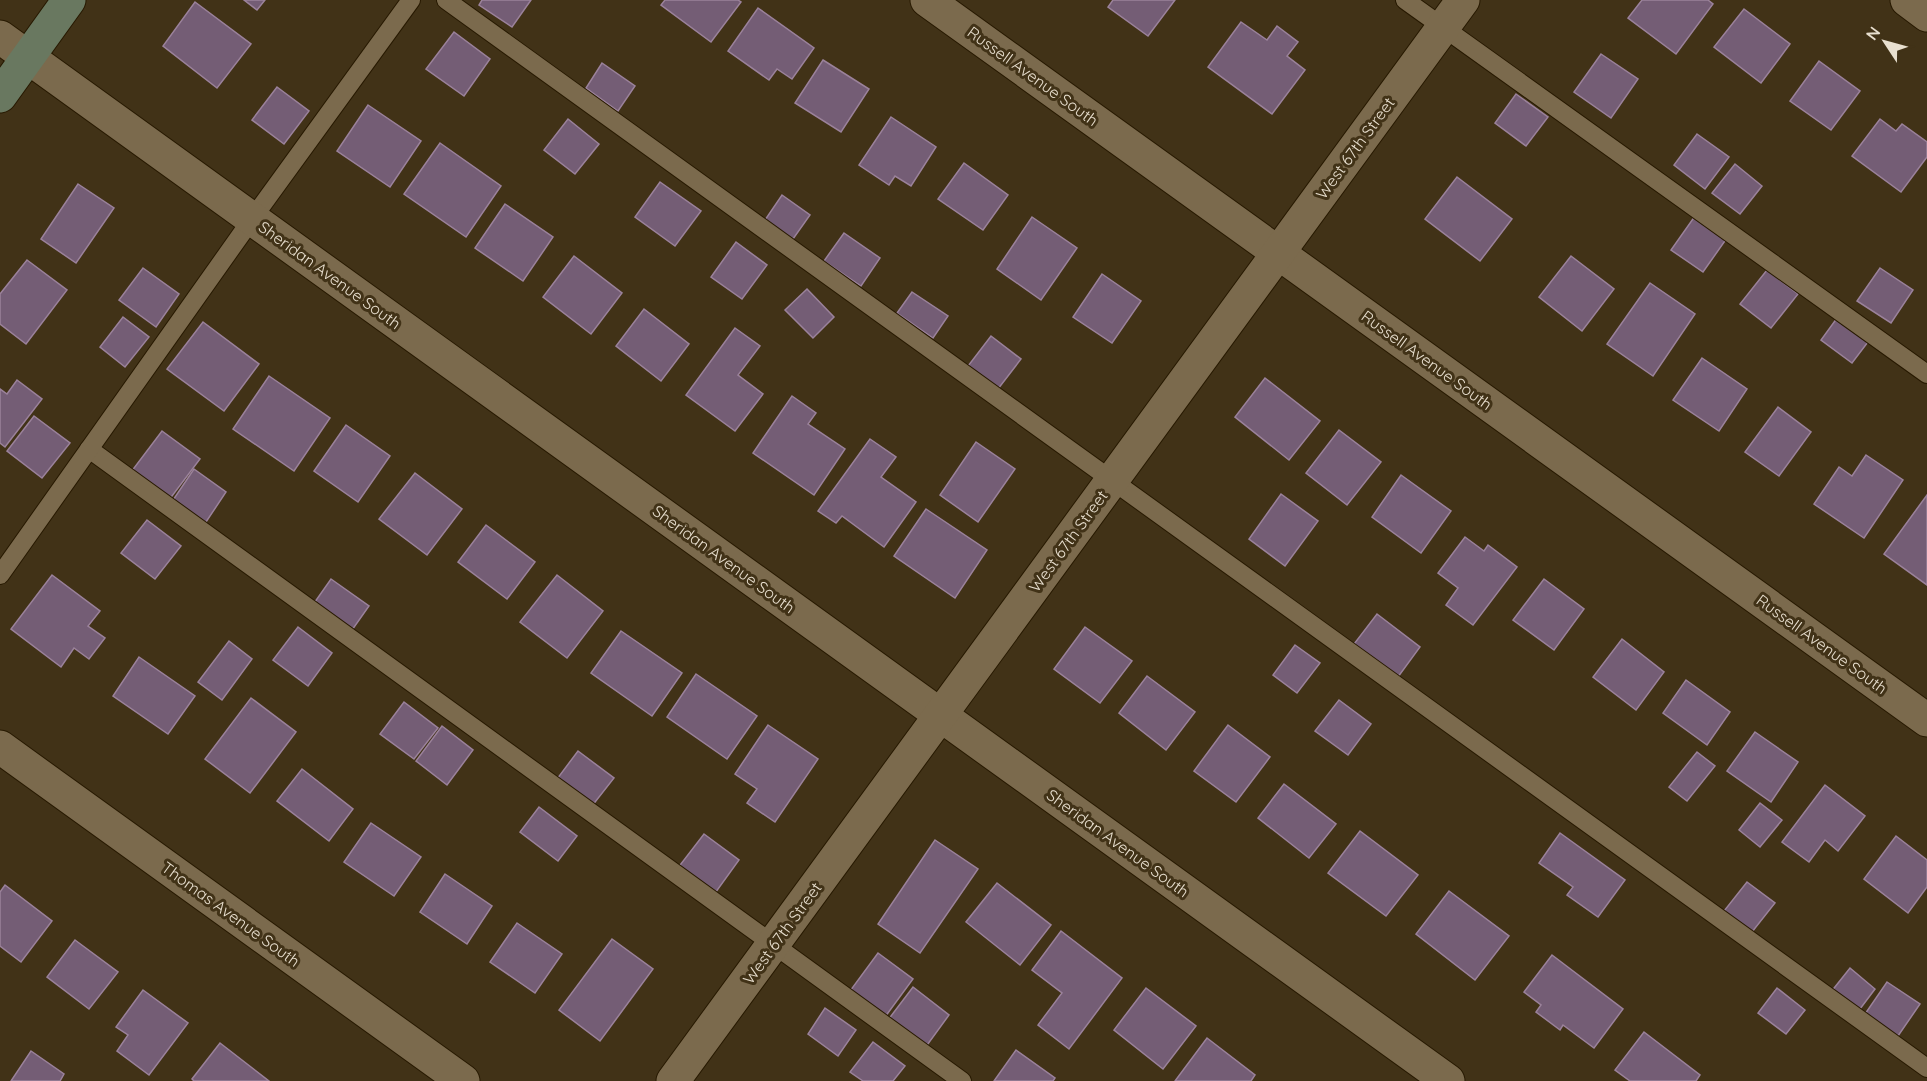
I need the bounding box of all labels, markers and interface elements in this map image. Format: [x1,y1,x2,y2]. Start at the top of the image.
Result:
north arrow [1855,12,1915,72]
street label: Russell Avenue South [964,22,1102,130]
text: N [1861,23,1884,44]
street label: West 67th Street [1311,93,1399,203]
street label: Sheridan Avenue South [255,217,405,333]
street label: Russell Avenue South [1358,306,1496,414]
street label: West 67th Street [1024,486,1112,596]
street label: Sheridan Avenue South [649,501,799,617]
street label: Russell Avenue South [1753,590,1891,698]
street label: Sheridan Avenue South [1043,785,1193,901]
street label: Thomas Avenue South [158,857,304,971]
street label: West 67th Street [738,878,826,988]

